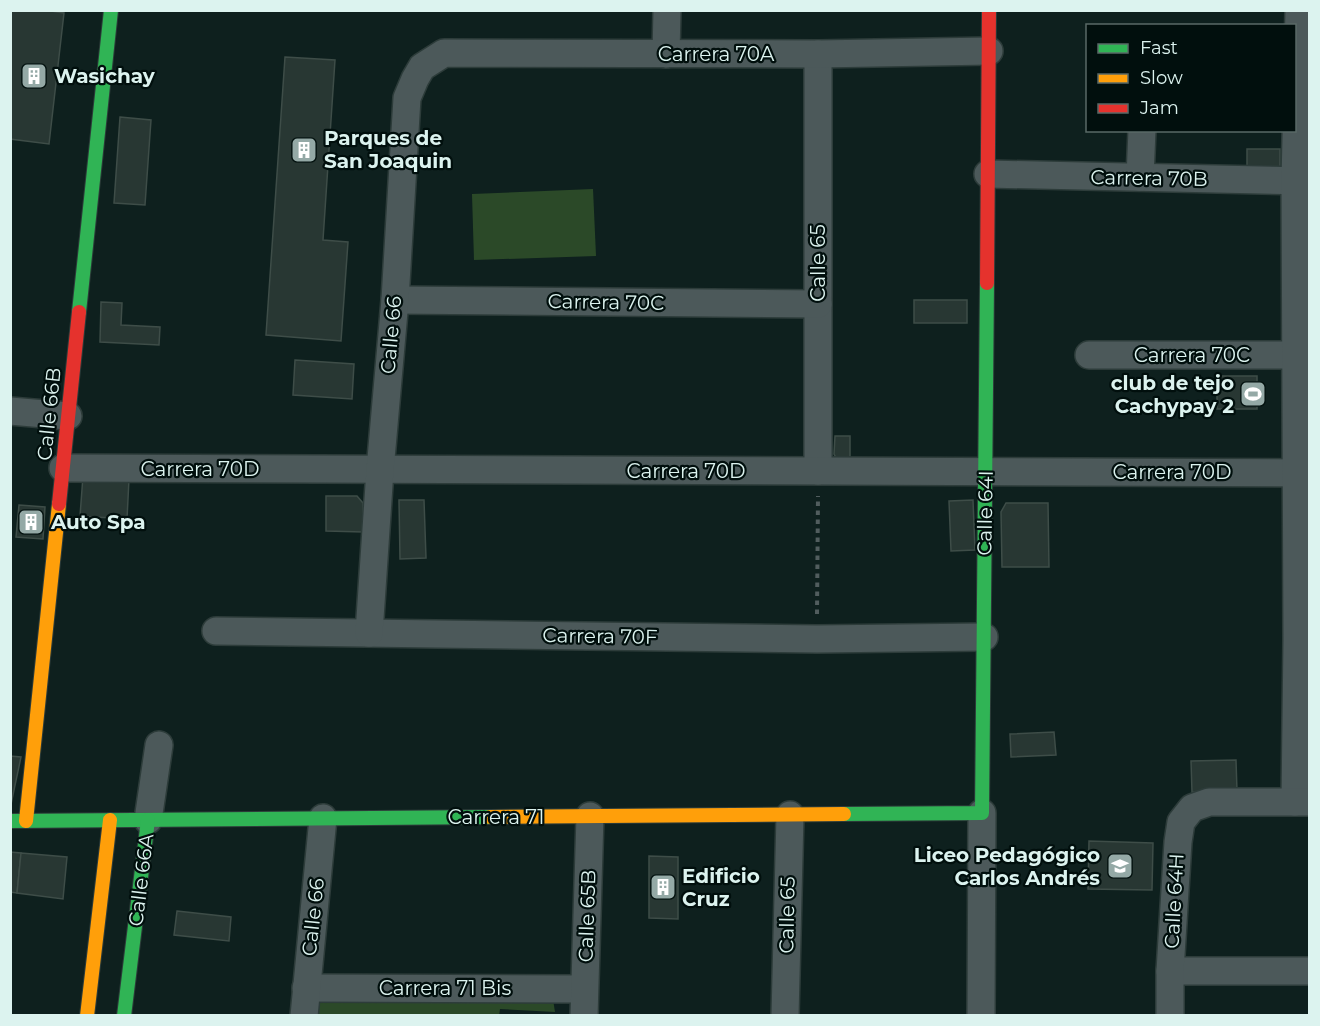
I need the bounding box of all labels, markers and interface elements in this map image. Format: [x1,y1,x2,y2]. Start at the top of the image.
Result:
legend [1086,24,1296,132]
text: Fast [1140,37,1178,59]
street label: Carrera 70A [658,42,775,66]
building icon: Wasichay [19,61,49,91]
place label: Wasichay [54,64,156,88]
text: Slow [1140,67,1183,89]
text: Jam [1139,97,1179,119]
place label: Parques de San Joaquin [324,126,452,173]
building icon: Parques de San Joaquin [289,135,319,165]
street label: Carrera 70B [1090,165,1208,191]
street label: Calle 65 [806,224,830,302]
street label: Carrera 70C [548,289,664,315]
street label: Calle 66 [376,295,406,375]
street label: Carrera 70C [1134,343,1250,367]
street label: Calle 66B [32,366,66,462]
place label: club de tejo Cachypay 2 [1111,371,1234,418]
sports icon: club de tejo Cachypay 2 [1238,379,1268,409]
street label: Carrera 70D [141,457,259,481]
street label: Carrera 70D [627,459,745,483]
street label: Carrera 70D [1113,460,1231,484]
street label: Calle 64I [972,470,998,556]
building icon: Auto Spa [16,507,46,537]
place label: Auto Spa [50,510,146,534]
street label: Carrera 70F [542,623,658,649]
street label: Carrera 71 [448,805,544,829]
street label: Calle 66A [123,832,159,927]
place label: Liceo Pedagógico Carlos Andrés [914,843,1100,890]
school or university icon: Liceo Pedagógico Carlos Andrés [1105,851,1135,881]
street label: Calle 64H [1160,853,1188,949]
place label: Edificio Cruz [682,864,760,911]
street label: Calle 65B [573,869,601,963]
building icon: Edificio Cruz [648,872,678,902]
street label: Calle 65 [774,876,800,954]
street label: Calle 66 [297,877,329,957]
street label: Carrera 71 Bis [379,976,511,1000]

